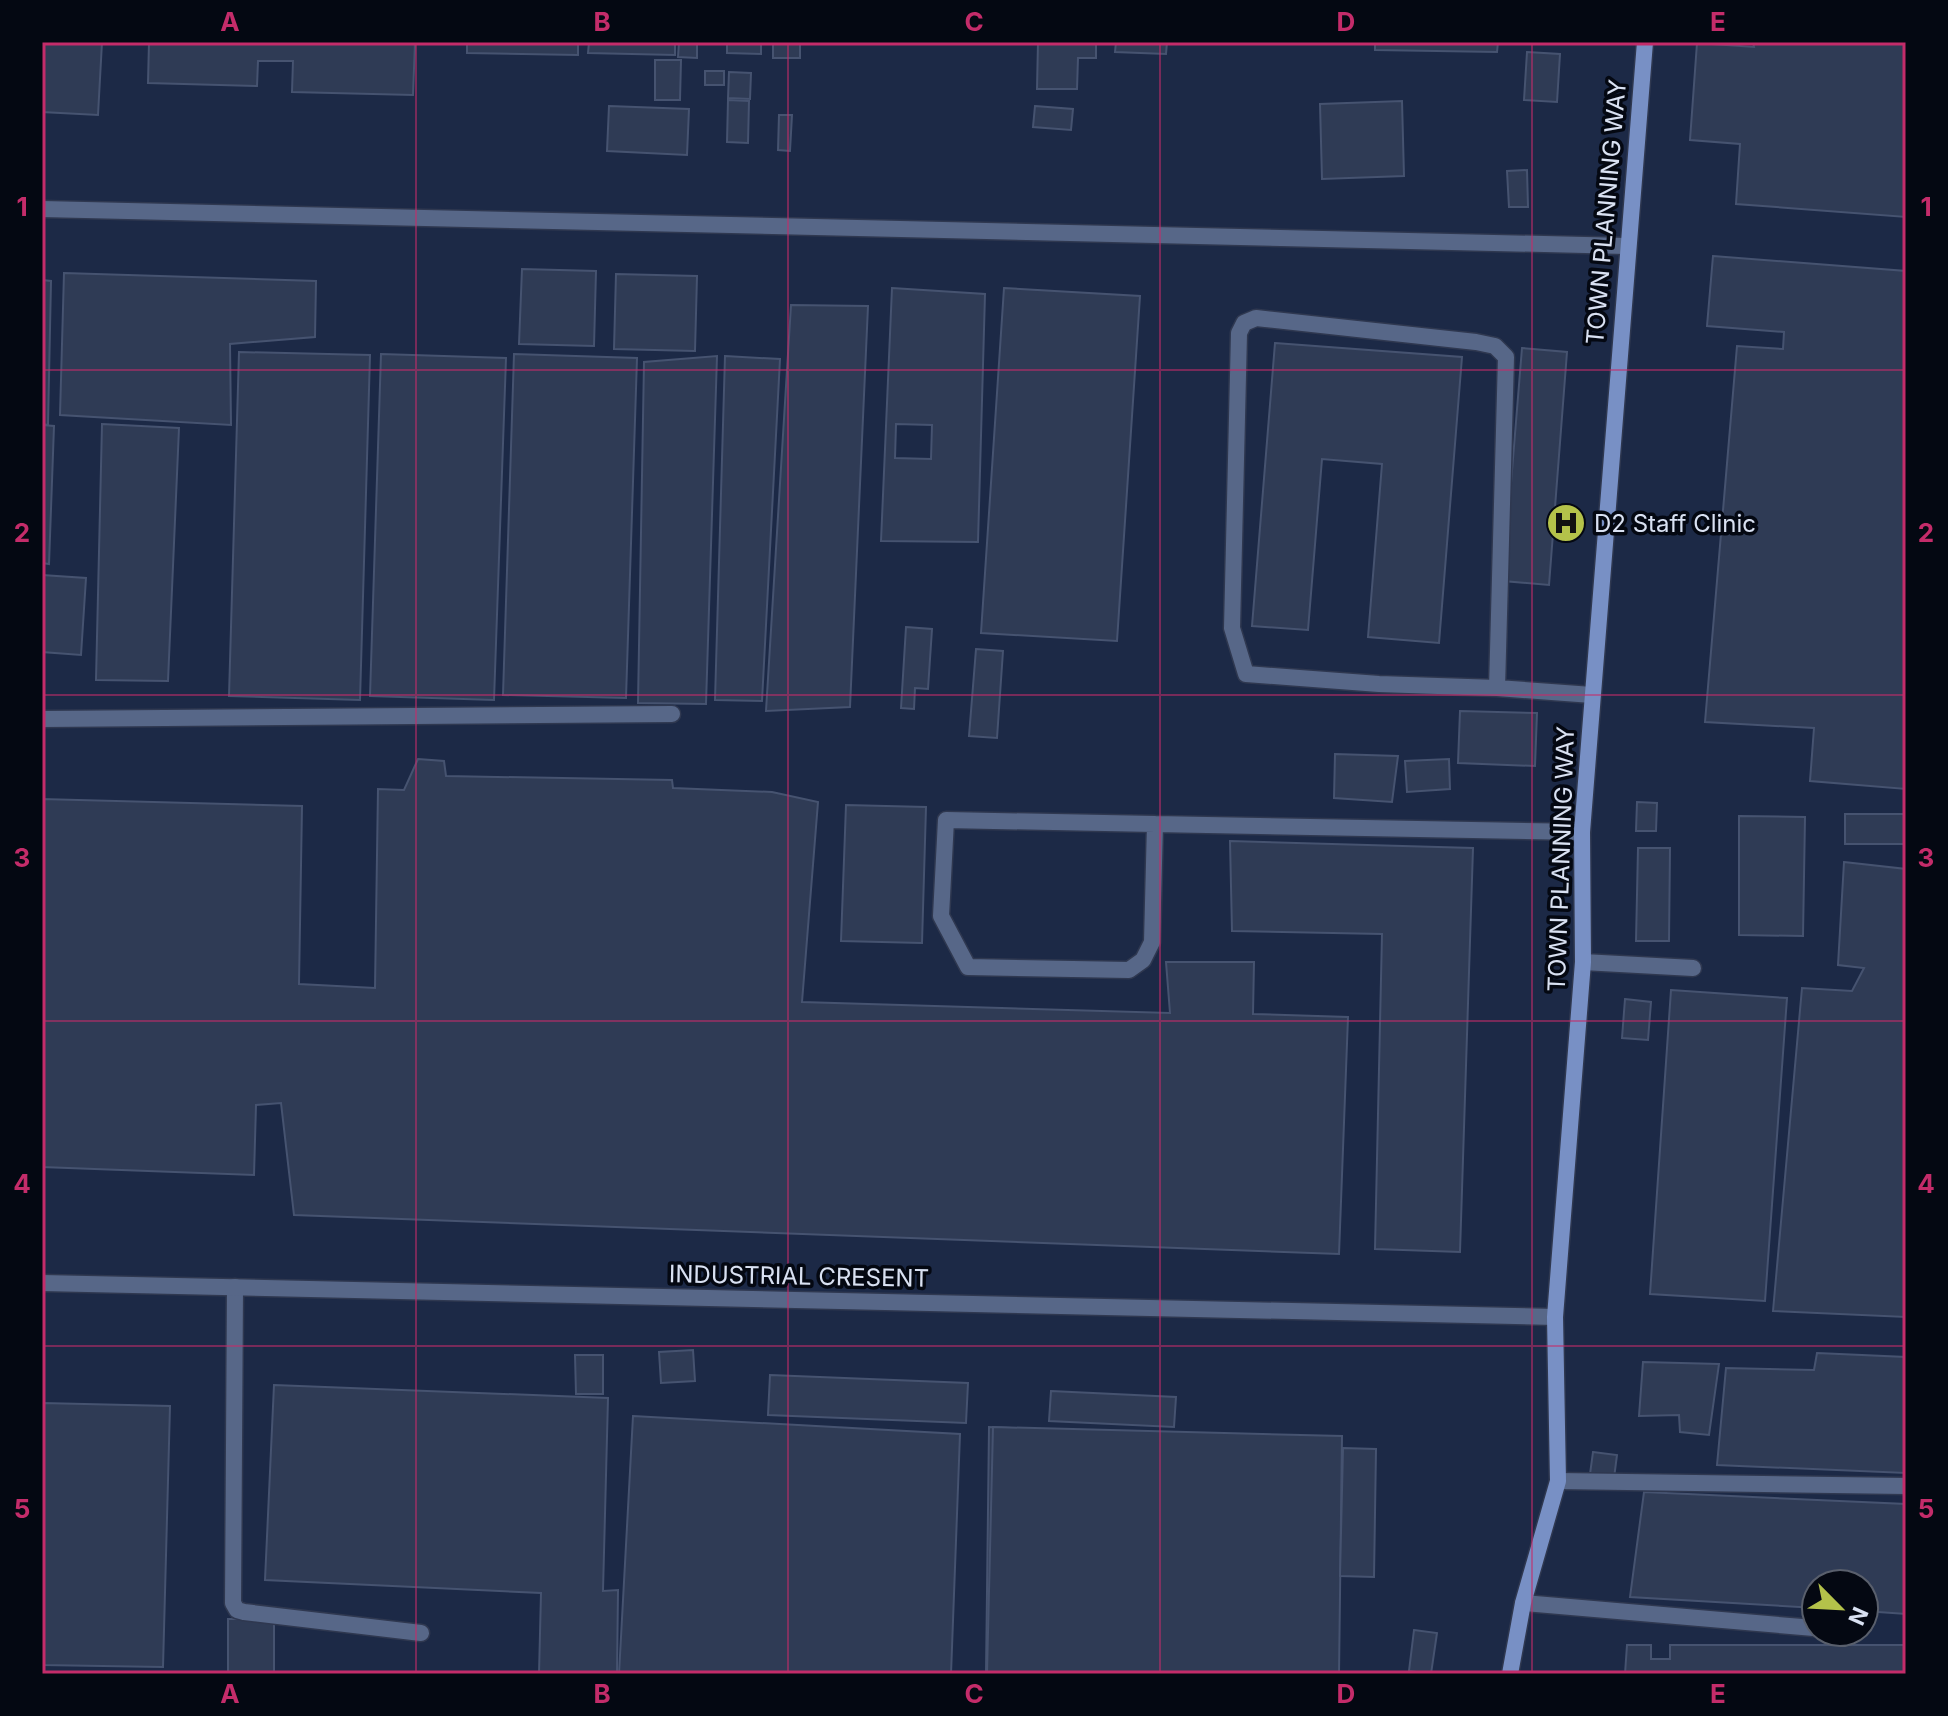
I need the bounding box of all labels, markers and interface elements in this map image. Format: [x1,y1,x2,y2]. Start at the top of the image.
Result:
text: A [220,6,240,37]
text: B [593,6,611,37]
text: C [964,6,984,37]
text: D [1337,6,1355,37]
text: E [1710,6,1726,37]
street label: TOWN PLANNING WAY [1580,78,1632,346]
text: 1 [16,191,28,222]
text: 1 [1920,191,1932,222]
hospital icon: D2 Staff Clinic [1545,502,1587,544]
place label: D2 Staff Clinic [1594,509,1756,538]
text: 2 [14,517,30,548]
text: 2 [1918,517,1934,548]
street label: TOWN PLANNING WAY [1542,726,1580,992]
text: 3 [14,842,30,873]
text: 3 [1918,842,1934,873]
text: 4 [13,1168,31,1199]
text: 4 [1917,1168,1935,1199]
street label: INDUSTRIAL CRESENT [669,1259,929,1293]
text: 5 [14,1493,30,1524]
text: 5 [1918,1493,1934,1524]
north arrow [1800,1568,1880,1648]
text: N [1843,1603,1874,1629]
text: A [220,1678,240,1709]
text: B [593,1678,611,1709]
text: C [964,1678,984,1709]
text: D [1337,1678,1355,1709]
text: E [1710,1678,1726,1709]

